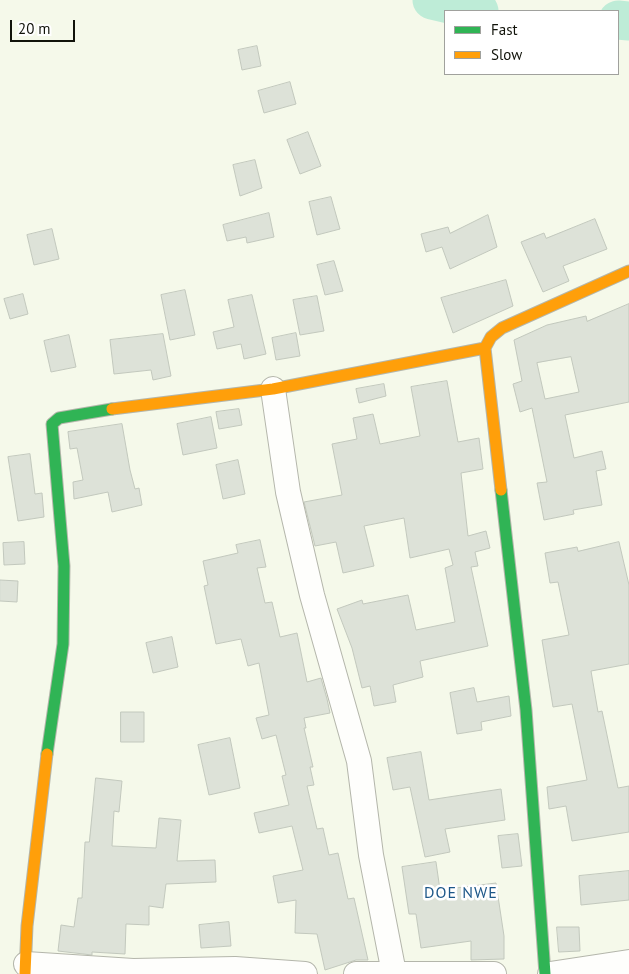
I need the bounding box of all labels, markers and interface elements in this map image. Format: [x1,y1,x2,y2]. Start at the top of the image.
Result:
scale bar [12,10,78,42]
legend [444,10,619,75]
text: 20 m [18,19,51,38]
text: Fast [491,20,518,39]
text: Slow [491,45,522,64]
district label: DOE NWE [423,883,499,903]

